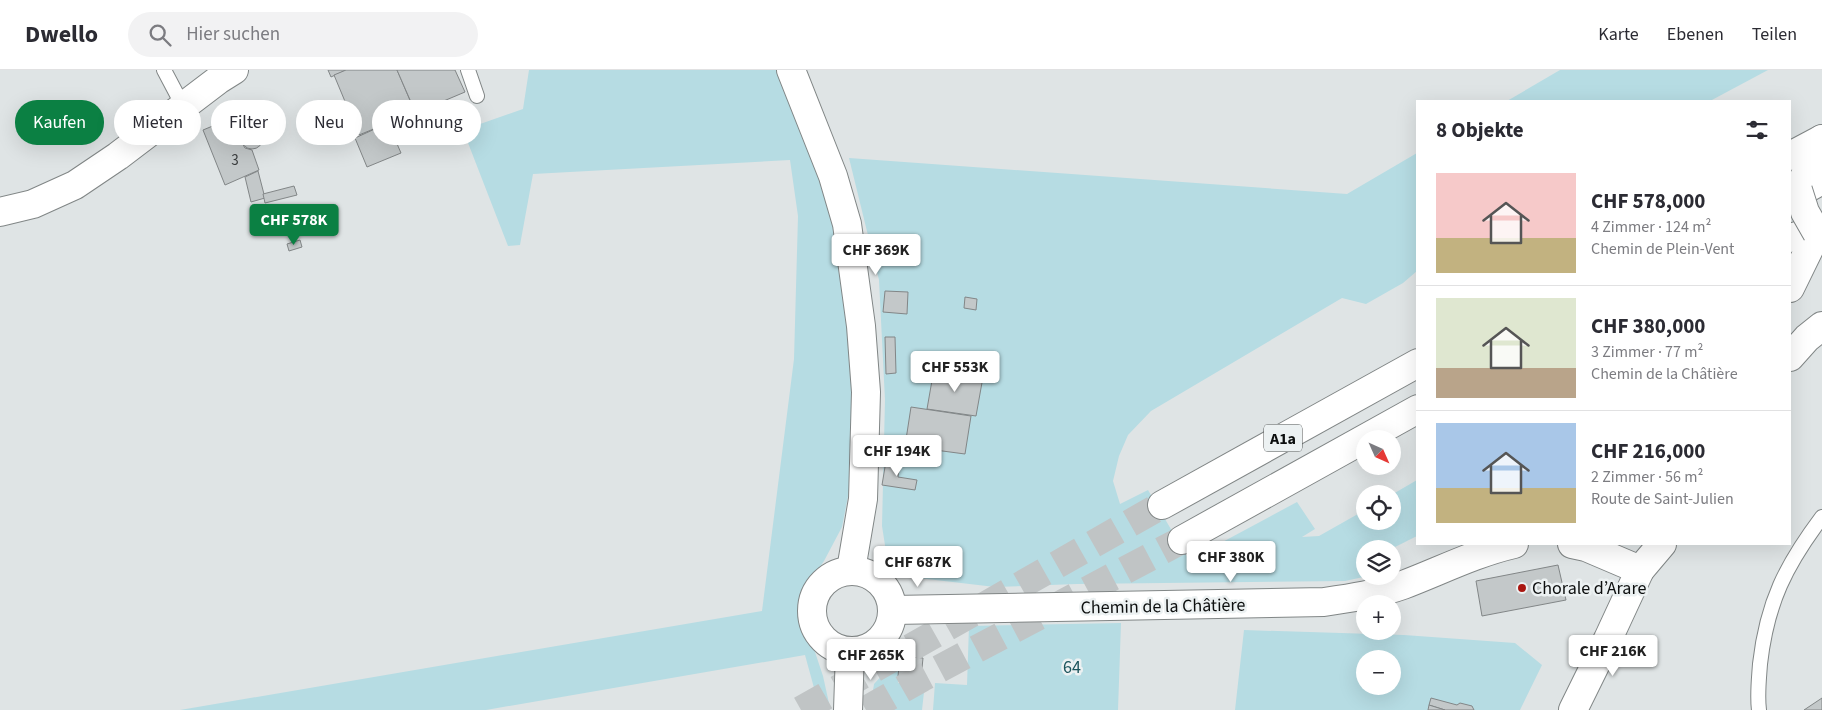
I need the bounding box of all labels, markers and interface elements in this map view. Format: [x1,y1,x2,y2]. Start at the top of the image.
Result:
search box [128,12,478,57]
text: Dwello [25,17,98,52]
icon: search [146,21,174,49]
text: Hier suchen [186,21,280,48]
text: Karte [1598,22,1639,47]
text: Ebenen [1667,22,1724,47]
text: Teilen [1752,22,1797,47]
chip: Kaufen [15,100,104,145]
chip: Mieten [114,100,201,145]
chip: Filter [211,100,286,145]
chip: Neu [296,100,362,145]
chip: Wohnung [372,100,481,145]
text: 8 Objekte [1436,115,1524,145]
icon: filters [1743,116,1771,144]
house number: 3 [231,150,239,171]
text: CHF 578,000 [1591,186,1705,216]
icon: home [1476,193,1536,253]
pin: CHF 578K [242,204,346,246]
text: CHF 578K [261,209,327,231]
text: 4 Zimmer · 124 m² [1591,216,1711,238]
pin: CHF 369K [824,234,928,276]
text: Chemin de Plein-Vent [1591,238,1734,260]
text: CHF 369K [843,239,909,261]
text: CHF 380,000 [1591,311,1705,341]
icon: home [1476,318,1536,378]
text: 3 Zimmer · 77 m² [1591,341,1703,363]
pin: CHF 553K [903,350,1007,393]
text: CHF 553K [922,356,988,378]
text: Chemin de la Châtière [1591,363,1738,385]
road number: A1a [1264,424,1302,452]
north arrow [1356,430,1401,475]
map controls [1356,430,1401,695]
pin: CHF 194K [845,434,949,477]
text: CHF 216,000 [1591,436,1705,466]
text: CHF 194K [864,440,930,462]
icon: home [1476,443,1536,503]
text: 2 Zimmer · 56 m² [1591,466,1703,488]
button: locate [1356,485,1401,530]
text: Route de Saint-Julien [1591,488,1734,510]
pin: CHF 380K [1179,540,1283,583]
button: layers [1356,540,1401,585]
pin: CHF 687K [866,546,970,588]
text: CHF 380K [1198,546,1264,568]
text: CHF 687K [885,551,951,573]
place label: Chorale d’Arare [1532,576,1647,601]
marker: Chorale d’Arare [1516,582,1528,594]
street label: Chemin de la Châtière [1080,593,1246,620]
button: + [1356,595,1401,640]
pin: CHF 216K [1561,634,1665,677]
pin: CHF 265K [819,638,923,681]
text: CHF 216K [1580,640,1646,662]
text: CHF 265K [838,644,904,666]
button: − [1356,650,1401,695]
park label: 64 [1063,655,1081,680]

